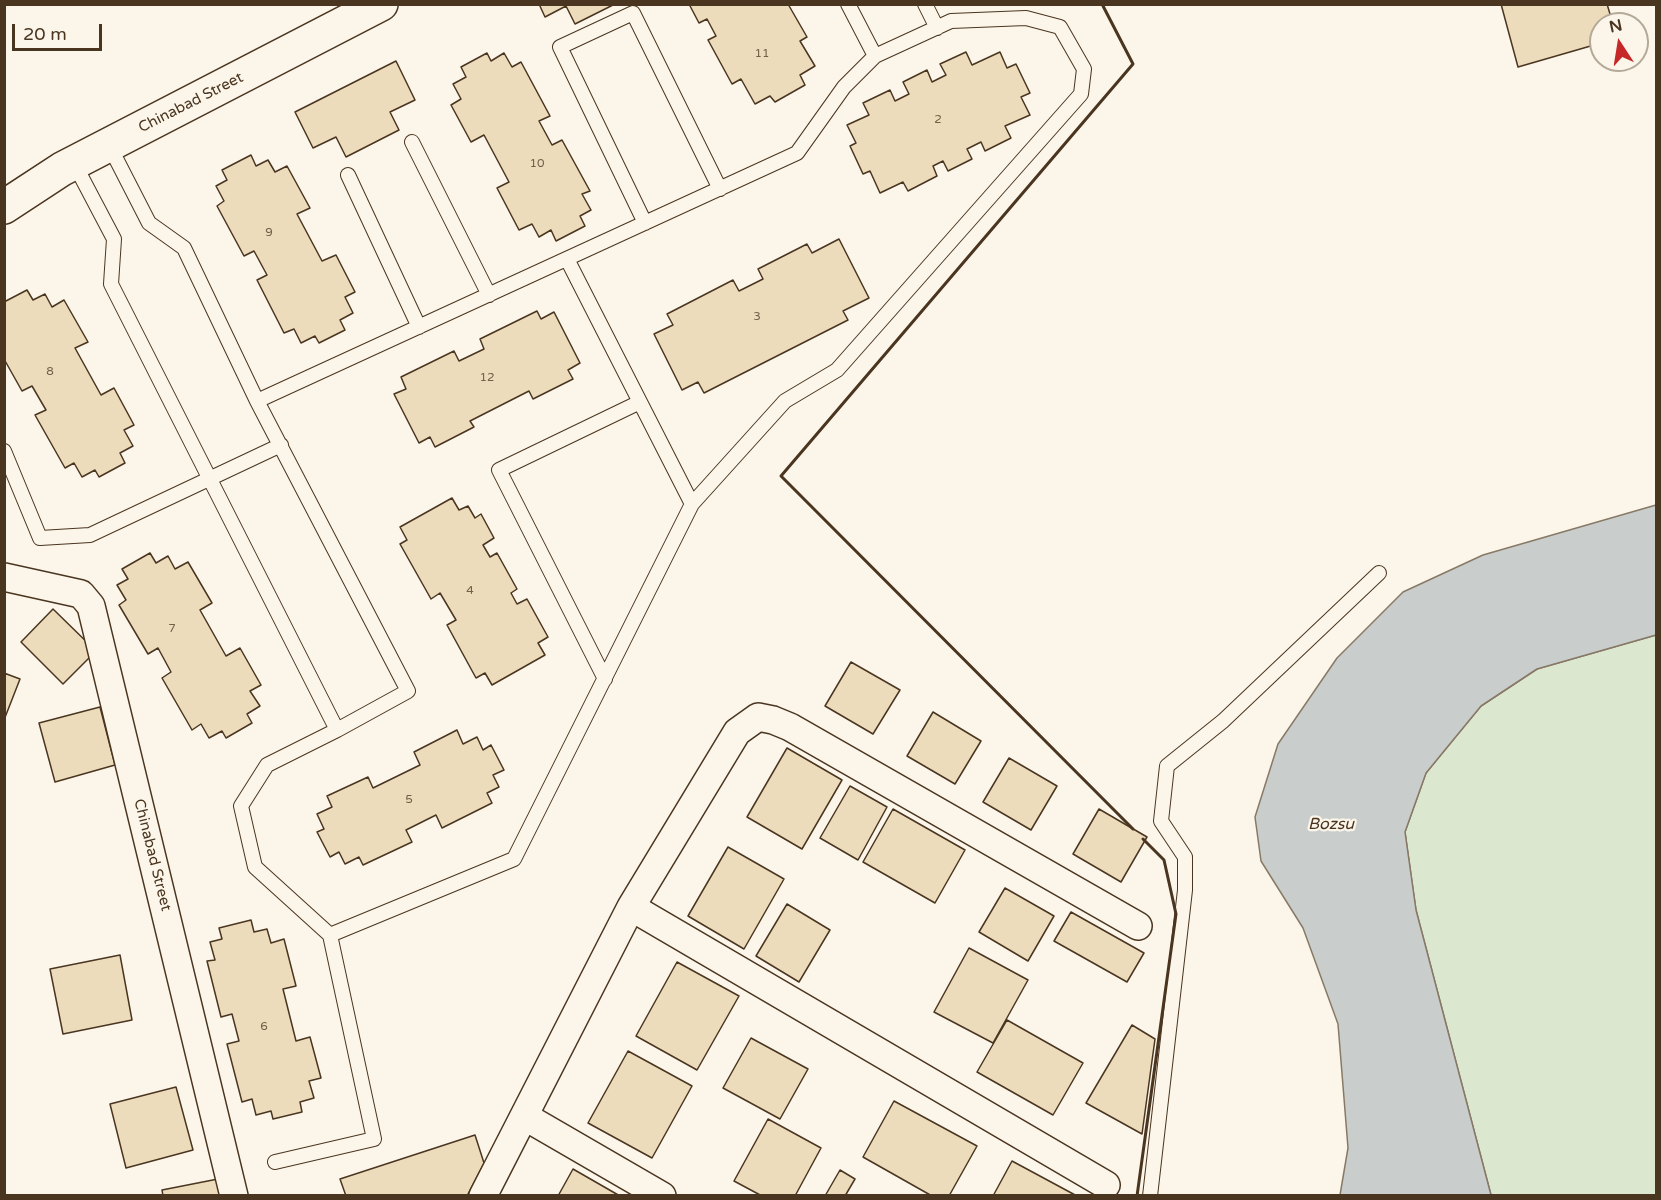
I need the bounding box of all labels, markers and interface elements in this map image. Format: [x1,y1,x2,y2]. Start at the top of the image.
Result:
scale bar [15,12,105,50]
north arrow [1589,12,1649,72]
text: N [1607,15,1624,37]
text: 20 m [23,23,67,45]
house number: 11 [754,47,770,61]
street label: Chinabad Street [136,69,246,137]
house number: 2 [934,113,942,127]
house number: 10 [529,157,545,171]
house number: 9 [265,226,273,240]
house number: 3 [753,310,761,324]
house number: 8 [46,365,54,379]
house number: 12 [479,371,495,385]
house number: 4 [466,584,474,598]
house number: 7 [168,622,176,636]
house number: 5 [405,793,413,807]
street label: Chinabad Street [129,797,175,913]
water label: Bozsu [1308,815,1354,835]
house number: 6 [260,1020,268,1034]

